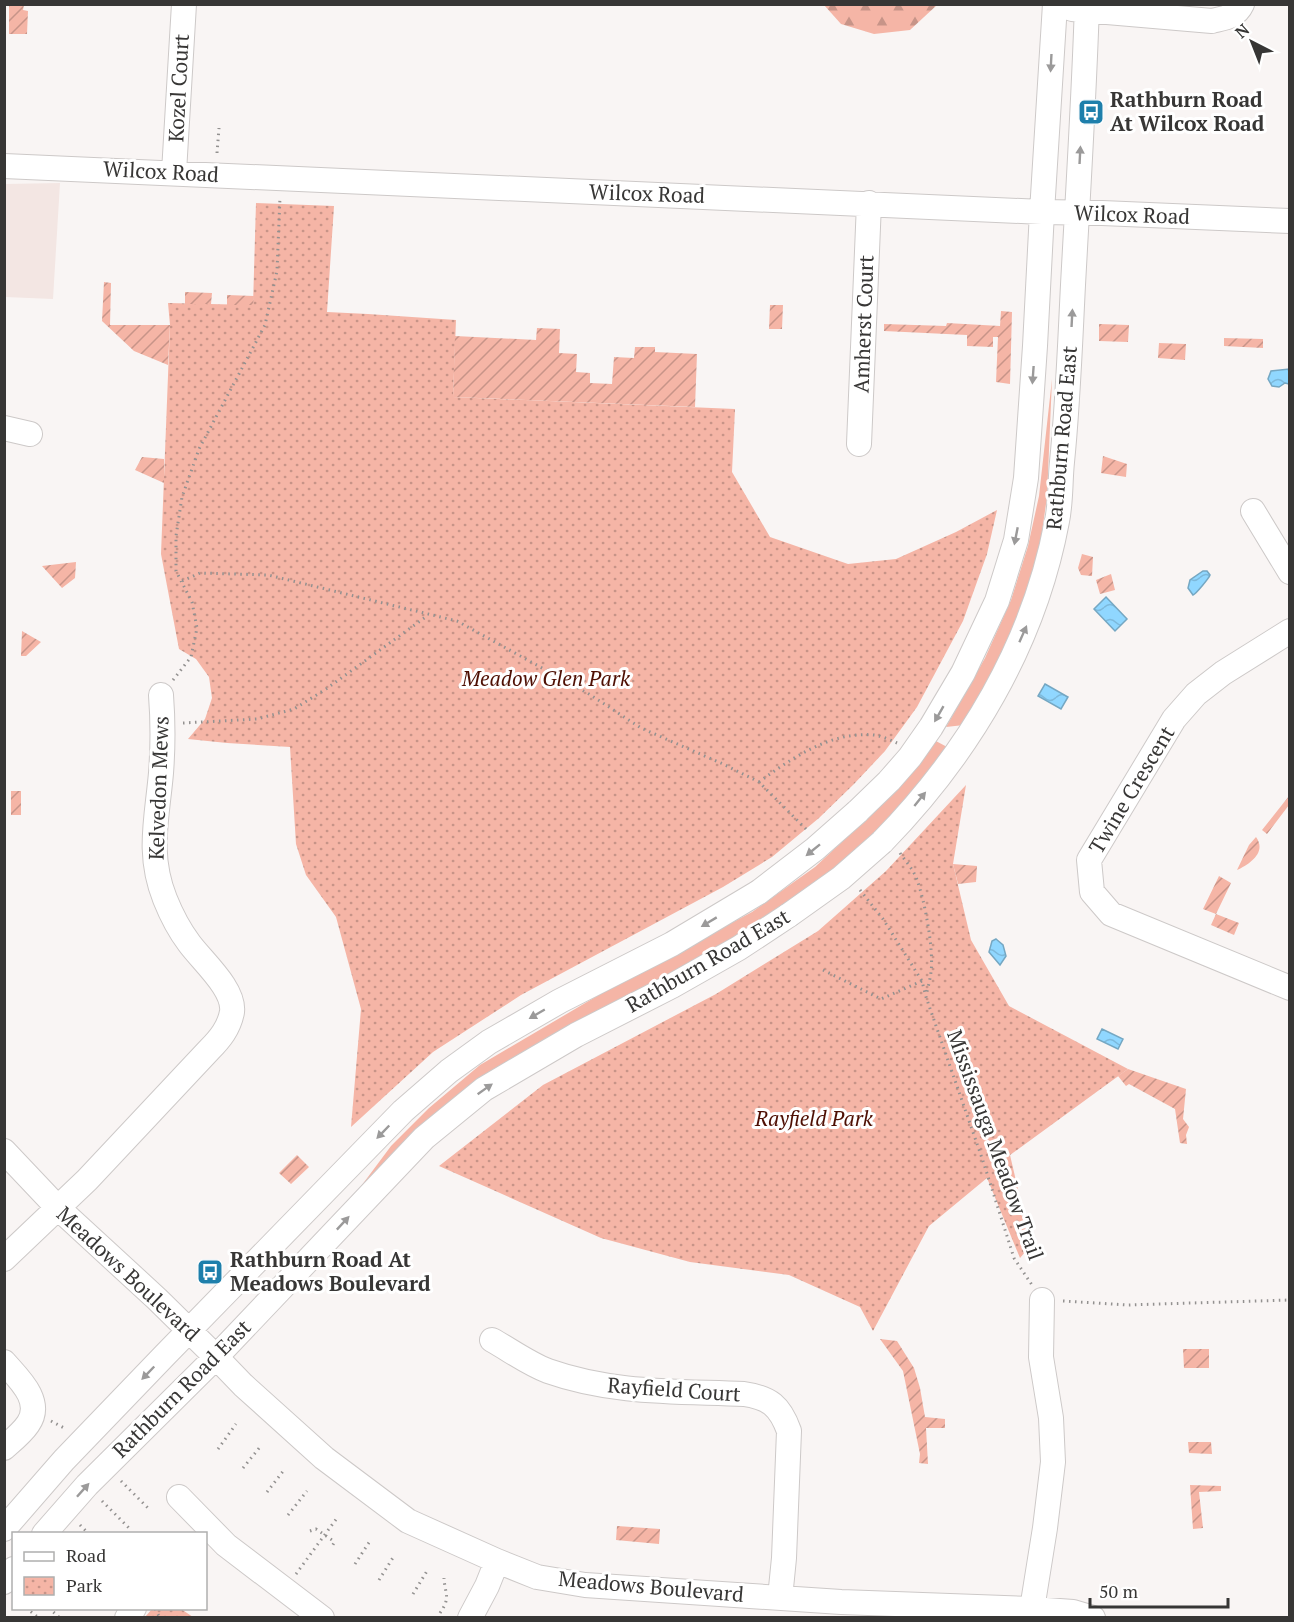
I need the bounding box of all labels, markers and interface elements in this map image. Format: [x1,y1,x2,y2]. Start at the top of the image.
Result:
north arrow [1222,12,1282,72]
text: N [1230,19,1254,43]
street label: Kozel Court [161,33,195,143]
one-way arrow [1046,53,1055,72]
place label: Rathburn Road At Wilcox Road [1110,85,1265,137]
bus stop icon: Rathburn Road At Wilcox Road [1076,97,1106,127]
one-way arrow [1075,145,1084,164]
street label: Wilcox Road [102,154,220,188]
street label: Wilcox Road [589,177,706,209]
street label: Wilcox Road [1074,198,1191,230]
street label: Amherst Court [847,254,879,393]
one-way arrow [1067,309,1076,328]
street label: Rathburn Road East [1039,344,1083,531]
one-way arrow [1028,366,1038,385]
one-way arrow [1011,526,1020,545]
one-way arrow [1019,625,1028,643]
park label: Meadow Glen Park [461,664,631,692]
one-way arrow [933,706,944,722]
street label: Kelvedon Mews [141,715,175,861]
street label: Twine Crescent [1082,720,1180,859]
one-way arrow [914,791,926,806]
one-way arrow [805,844,821,857]
street label: Rathburn Road East [620,902,795,1018]
one-way arrow [701,916,717,927]
one-way arrow [528,1009,545,1019]
street label: Mississauga Meadow Trail [941,1026,1051,1264]
one-way arrow [476,1083,492,1095]
park label: Rayfield Park [754,1104,874,1132]
one-way arrow [376,1124,390,1139]
street label: Meadows Boulevard [51,1200,206,1347]
one-way arrow [336,1216,350,1230]
place label: Rathburn Road At Meadows Boulevard [230,1245,431,1297]
bus stop icon: Rathburn Road At Meadows Boulevard [195,1257,225,1287]
street label: Rathburn Road East [106,1313,257,1464]
one-way arrow [141,1365,155,1380]
street label: Rayfield Court [607,1370,742,1408]
one-way arrow [76,1483,89,1498]
legend [12,1532,207,1610]
text: Road [66,1543,106,1567]
street label: Meadows Boulevard [557,1564,745,1608]
scale bar [1090,1571,1228,1609]
text: Park [66,1573,103,1597]
text: 50 m [1099,1579,1139,1603]

